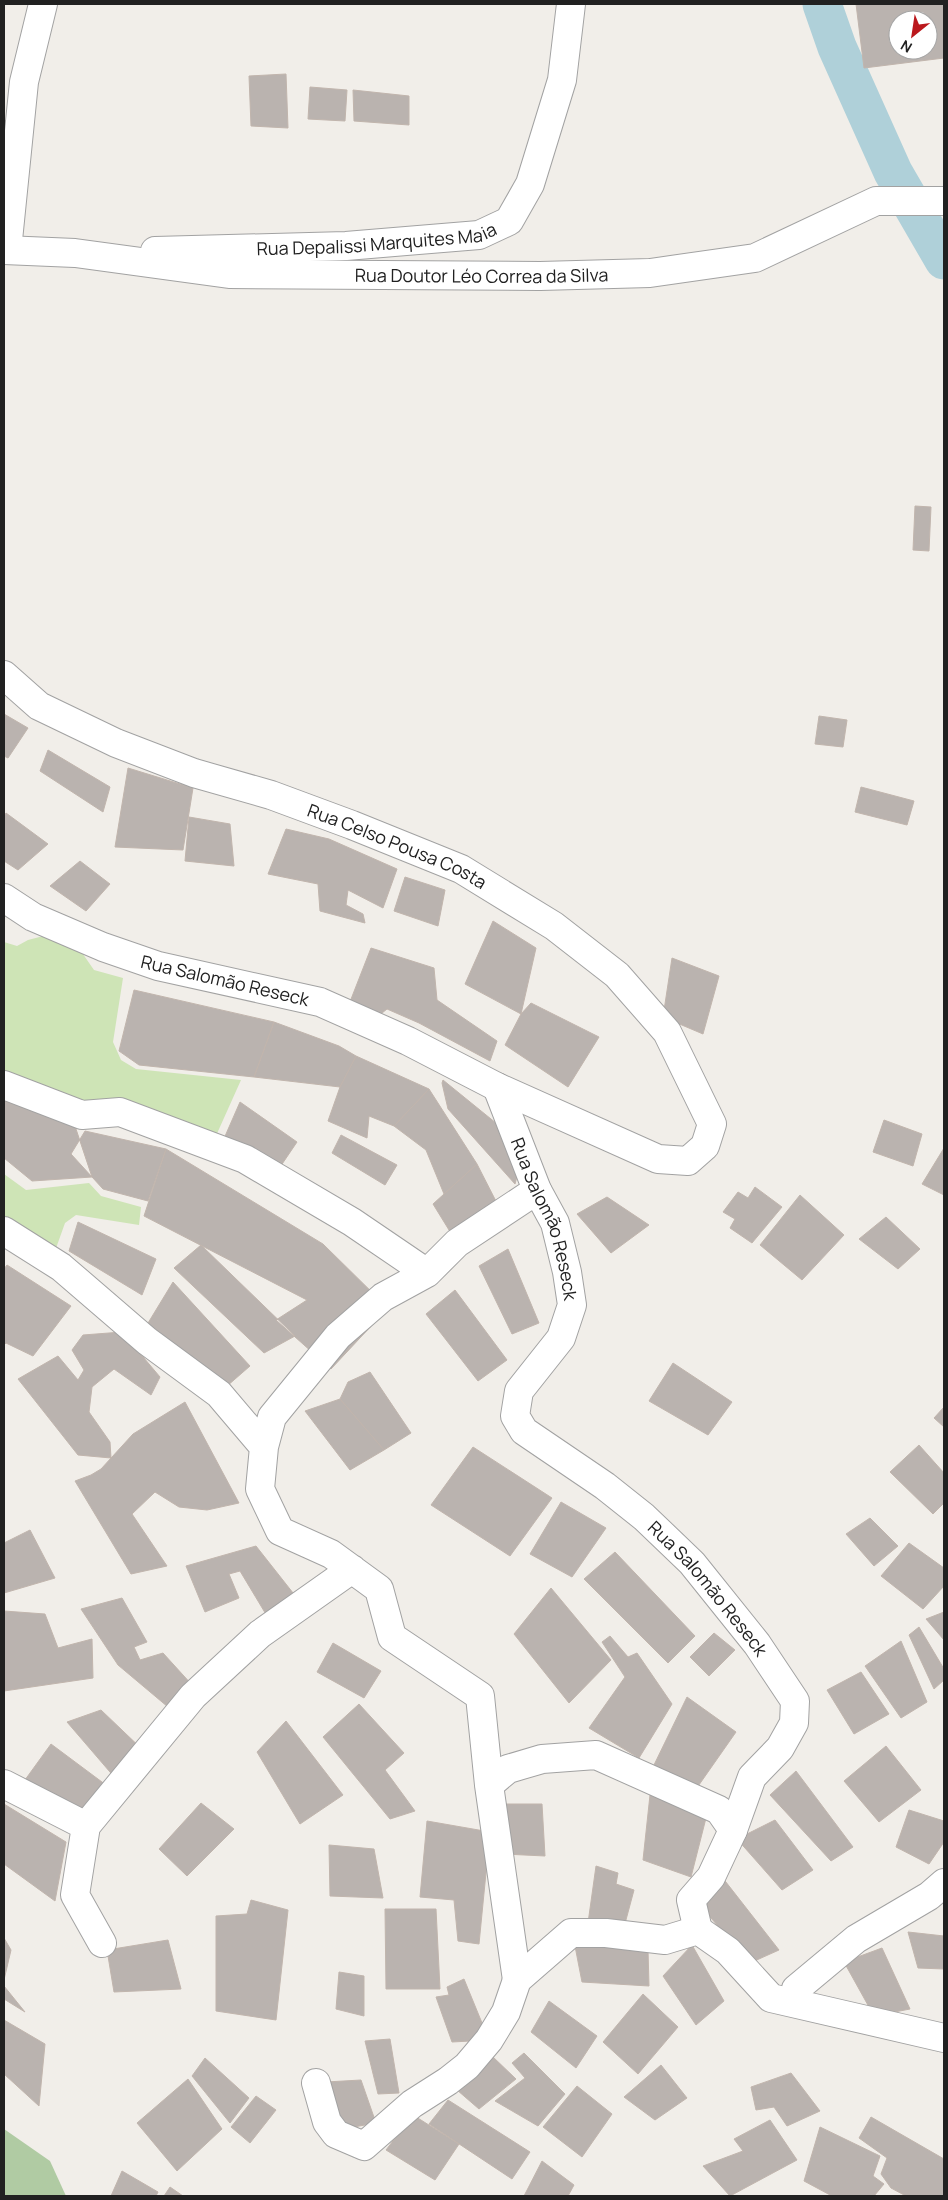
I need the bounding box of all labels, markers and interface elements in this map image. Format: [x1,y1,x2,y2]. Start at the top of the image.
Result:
north arrow [888,10,938,60]
text: N [897,36,915,57]
street label: Rua Depalissi Marquites Maia [256,217,500,260]
street label: Rua Doutor Léo Correa da Silva [355,262,609,288]
street label: Rua Celso Pousa Costa [304,798,492,894]
street label: Rua Salomão Reseck [139,949,312,1011]
street label: Rua Salomão Reseck [506,1134,583,1303]
street label: Rua Salomão Reseck [643,1515,774,1661]

